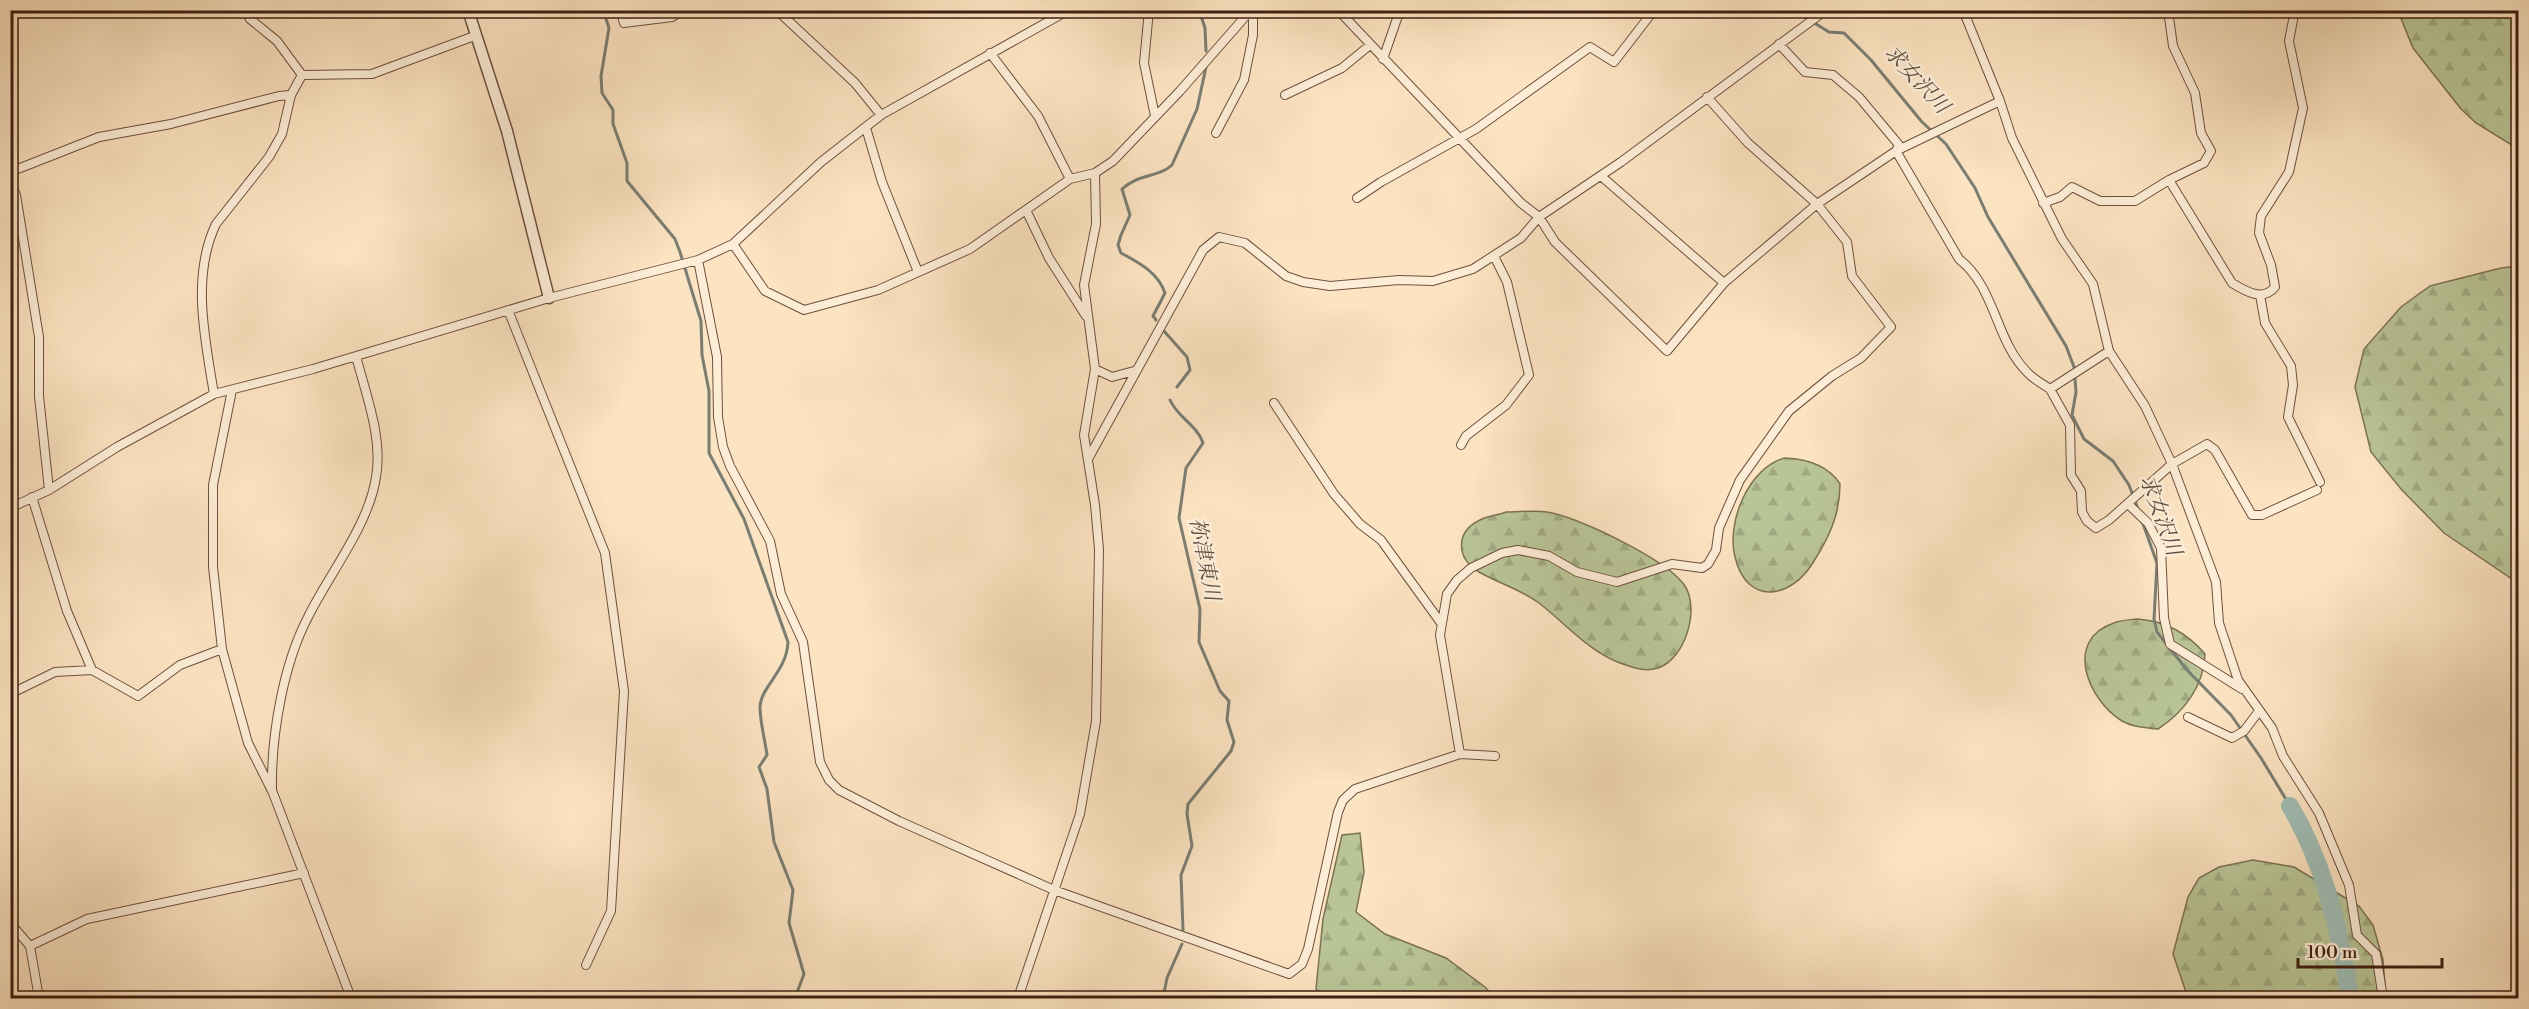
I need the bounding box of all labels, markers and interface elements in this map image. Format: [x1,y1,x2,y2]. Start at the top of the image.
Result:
water label: 求女沢川 [1878,40,1956,121]
water label: 求女沢川 [2133,471,2187,561]
water label: 祢津東川 [1183,515,1225,605]
scale bar [2298,931,2442,969]
text: 100 m [2307,941,2358,964]

